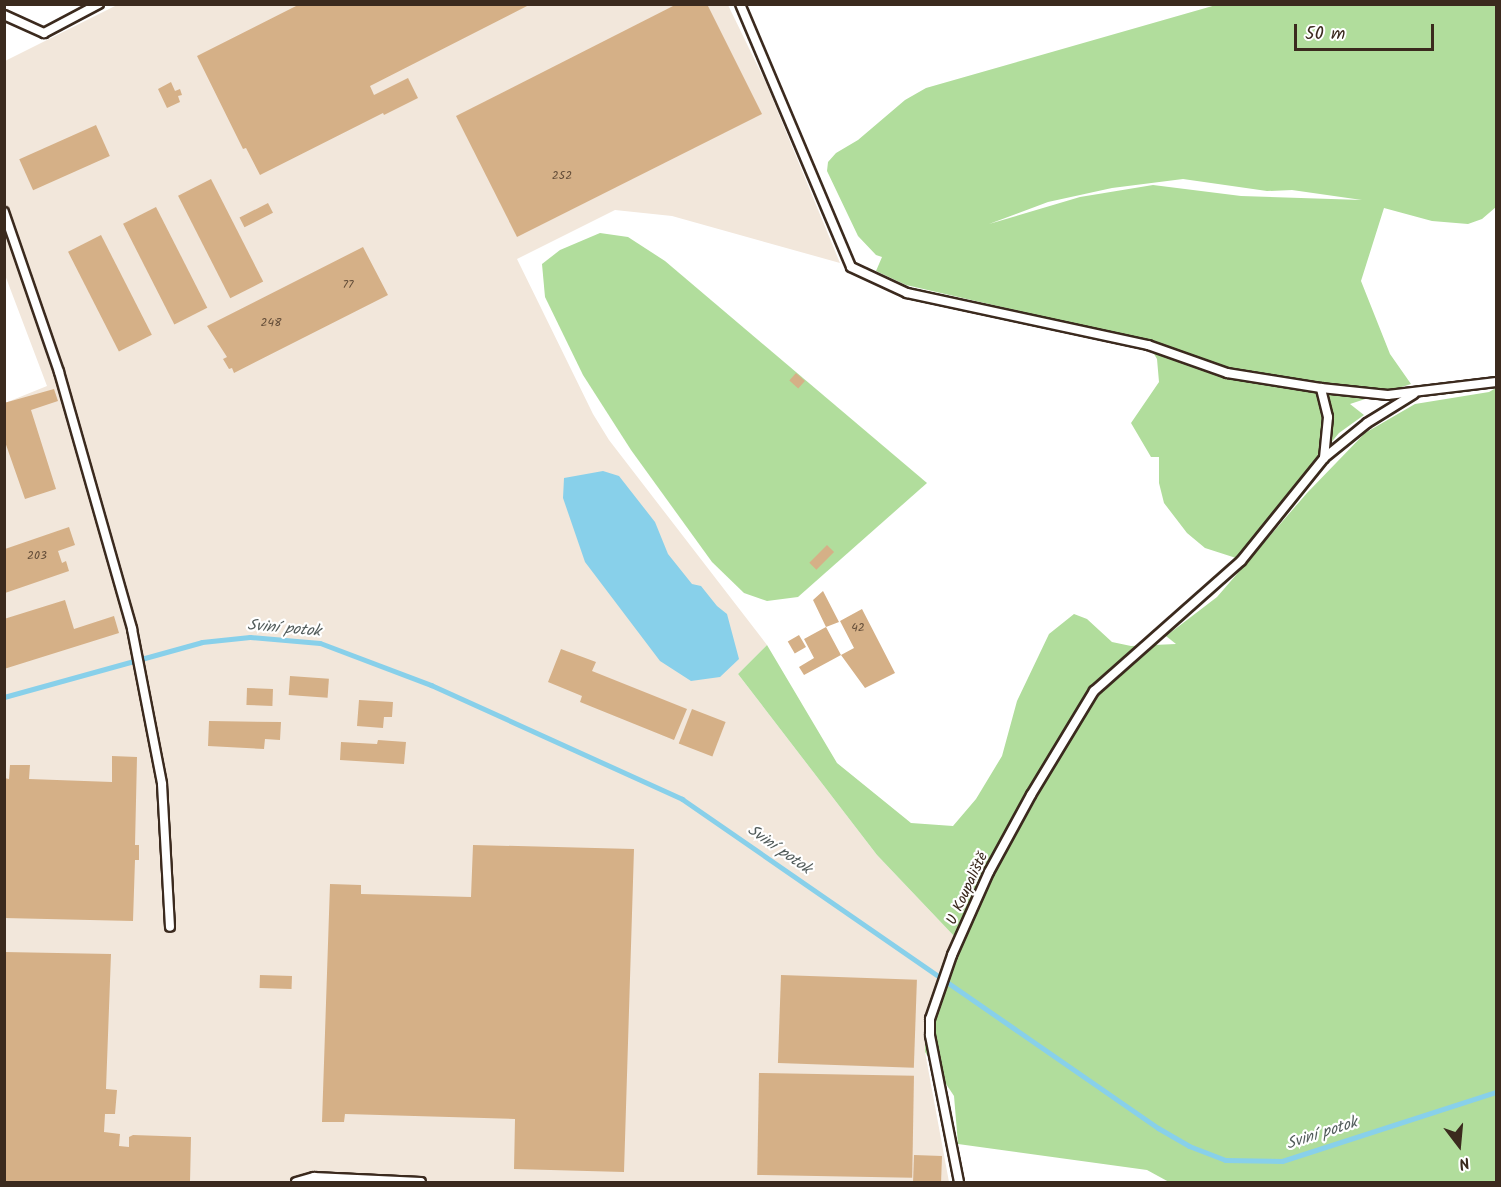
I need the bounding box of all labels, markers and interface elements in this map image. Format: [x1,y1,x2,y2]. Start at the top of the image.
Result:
scale bar [1297,12,1436,50]
text: 50 m [1305,20,1345,49]
house number: 252 [552,169,572,183]
house number: 77 [342,278,354,292]
house number: 248 [261,316,281,330]
house number: 203 [27,549,47,563]
water label: Sviní potok [246,616,322,642]
house number: 42 [851,621,865,635]
water label: Sviní potok [743,821,815,879]
street label: U Koupaliště [943,850,993,928]
water label: Sviní potok [1284,1113,1360,1155]
north arrow [1429,1115,1489,1175]
text: N [1456,1149,1472,1176]

